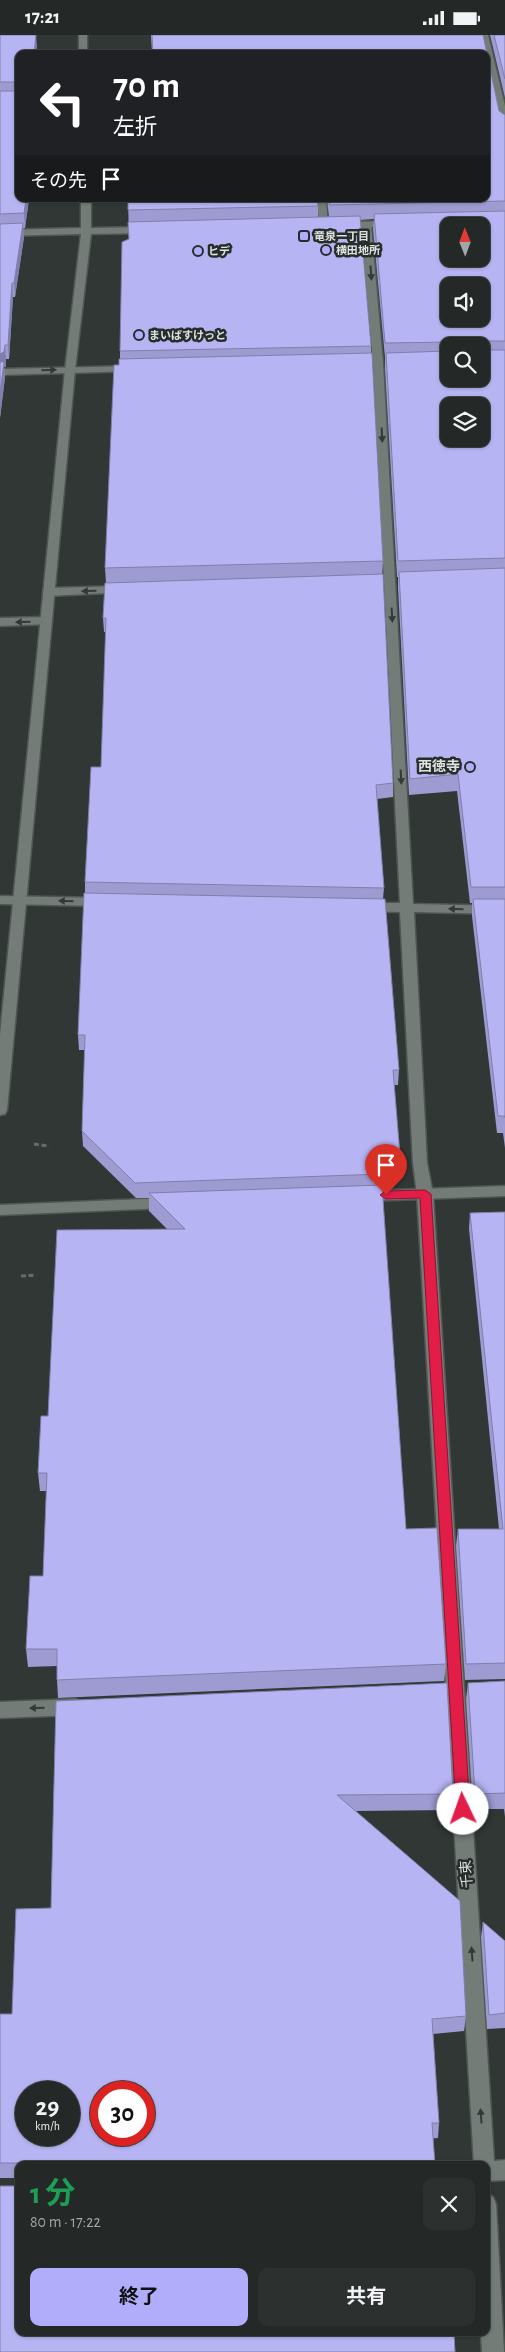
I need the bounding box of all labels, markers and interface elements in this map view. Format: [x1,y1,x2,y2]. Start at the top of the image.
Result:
text: 17:21 [25,8,60,27]
text: 70 m [113,69,180,104]
icon: left [30,70,95,135]
text: 左折 [113,116,157,138]
icon: arrive [97,165,125,193]
text: その先 [30,172,87,191]
north arrow [440,217,490,267]
map controls [440,217,490,447]
marker: 竜泉一丁目 [298,230,310,242]
place label: 竜泉一丁目 [314,230,369,242]
marker: 横田地所 [320,244,332,256]
place label: 横田地所 [336,244,380,256]
marker: ヒデ [192,245,204,257]
place label: ヒデ [208,245,230,257]
one-way arrow [367,266,375,282]
button: sound [440,277,490,327]
marker: まいばすけっと [133,329,145,341]
place label: まいばすけっと [149,329,226,341]
button: search [440,337,490,387]
one-way arrow [41,366,57,374]
button: layers [440,397,490,447]
one-way arrow [378,428,386,444]
one-way arrow [81,587,97,595]
one-way arrow [388,607,396,623]
one-way arrow [15,618,31,626]
place label: 西徳寺 [418,759,460,774]
marker: 西徳寺 [464,761,476,773]
one-way arrow [397,770,405,786]
one-way arrow [58,897,74,905]
one-way arrow [448,905,464,913]
pin [365,1144,407,1195]
icon: arrive [372,1151,400,1179]
one-way arrow [28,1705,44,1713]
position arrow [436,1782,488,1834]
street label: 千束 [458,1860,475,1889]
one-way arrow [467,1946,475,1962]
speed limit sign: 30 [90,2081,155,2146]
text: 29 [36,2095,59,2120]
one-way arrow [477,2108,485,2124]
text: km/h [35,2120,60,2132]
button: close [423,2178,475,2230]
text: 1 分 [30,2179,75,2209]
text: 80 m · 17:22 [30,2214,101,2230]
button: 終了 [30,2268,248,2326]
button: 共有 [258,2268,475,2326]

